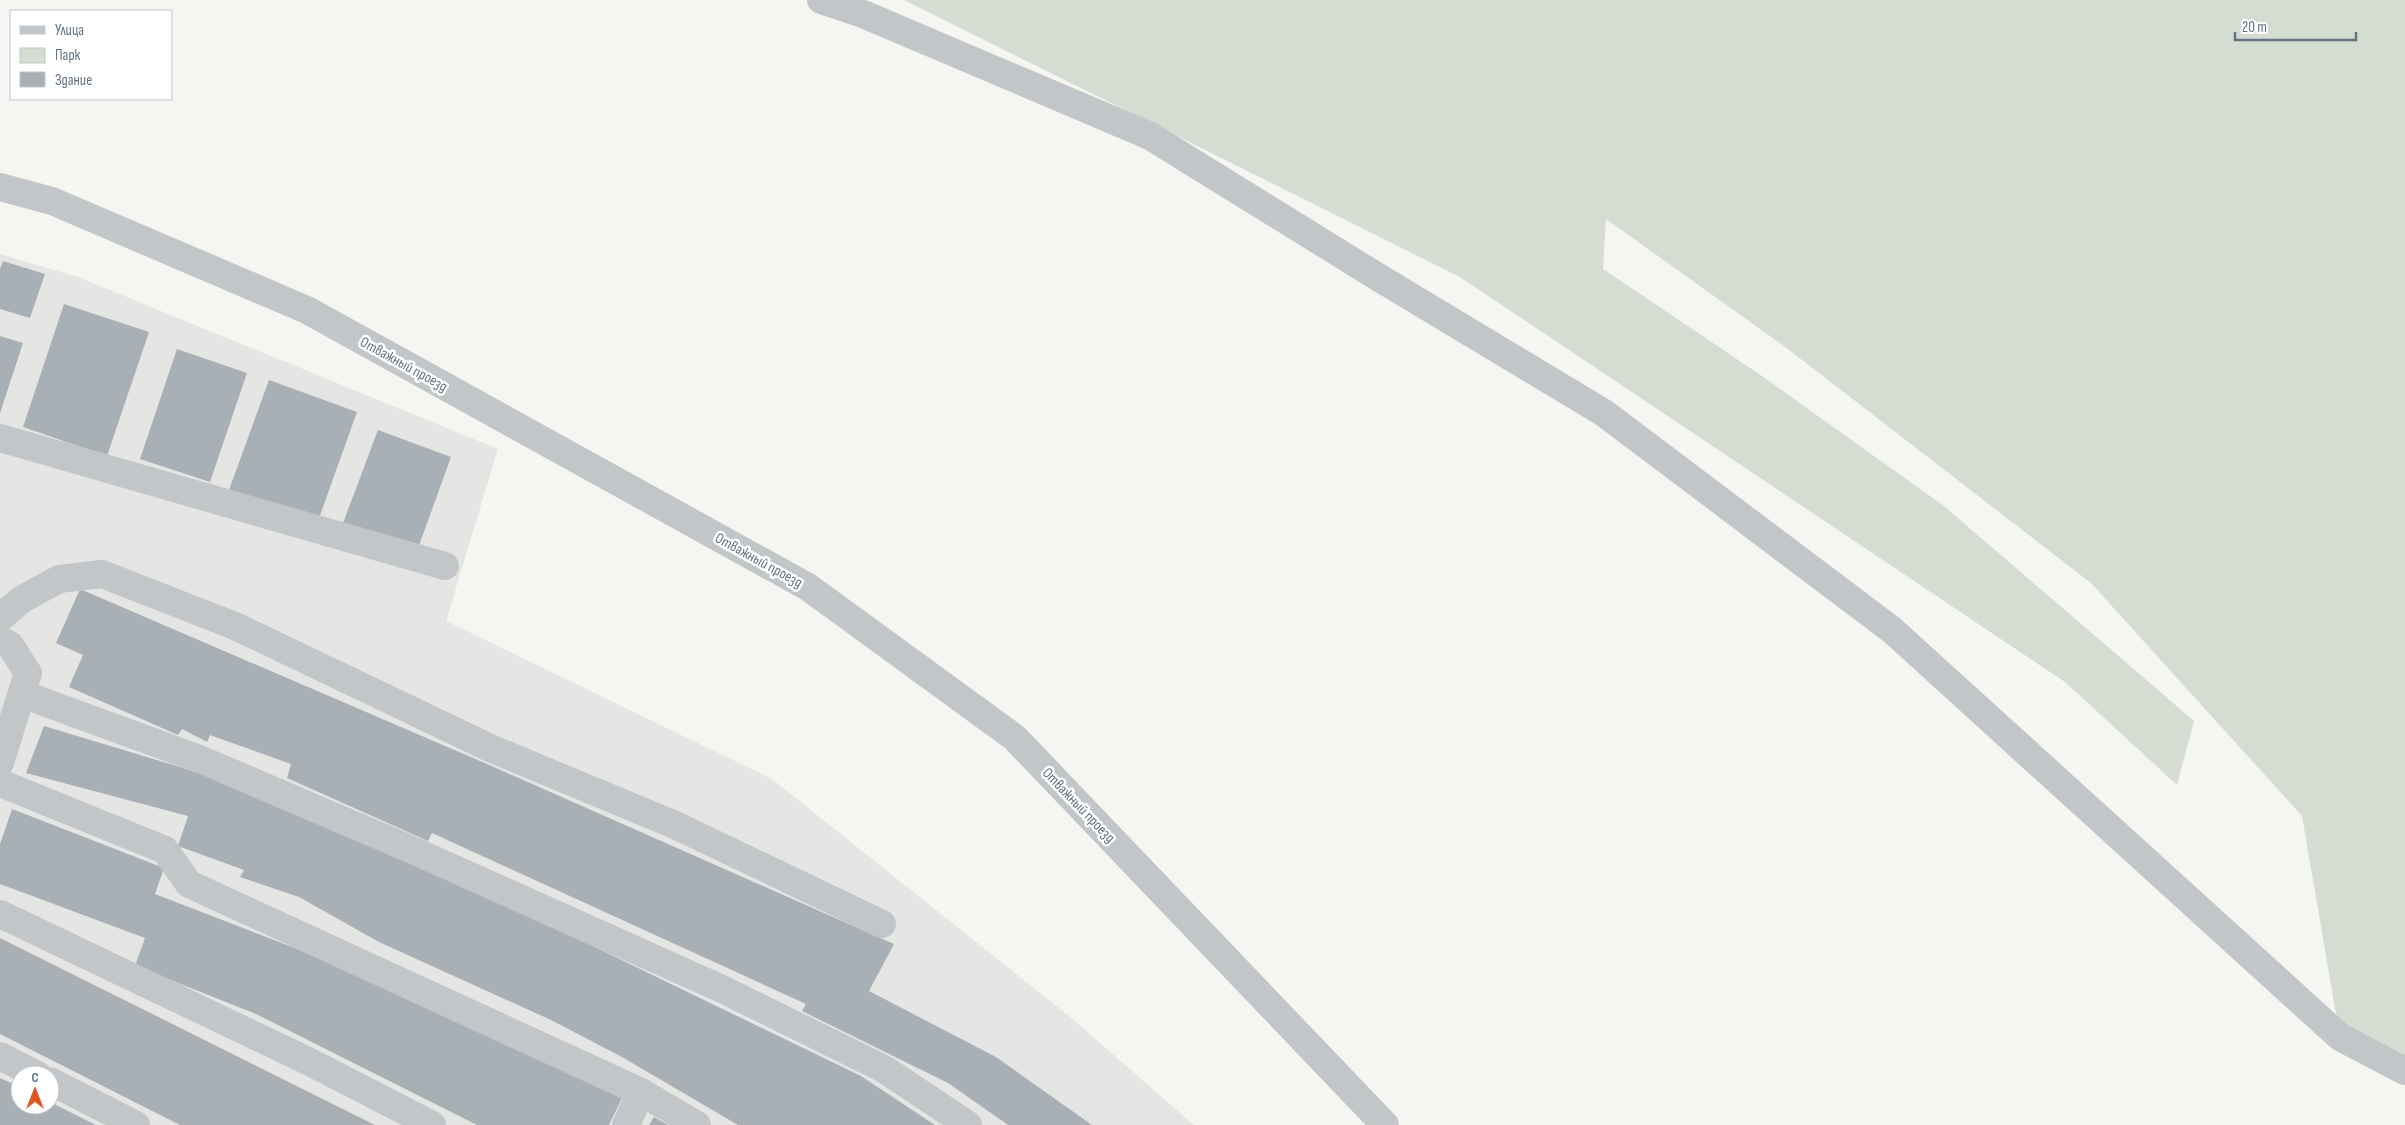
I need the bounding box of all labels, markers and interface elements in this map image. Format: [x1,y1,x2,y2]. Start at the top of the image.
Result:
legend [10,10,172,100]
scale bar [2235,10,2356,42]
text: 20 m [2242,18,2267,37]
text: Улица [55,21,84,40]
text: Парк [55,46,81,65]
text: Здание [55,71,92,90]
street label: Отважный проезд [357,333,451,396]
street label: Отважный проезд [712,529,806,592]
street label: Отважный проезд [1038,764,1119,847]
north arrow [10,1065,60,1115]
text: С [31,1069,39,1086]

